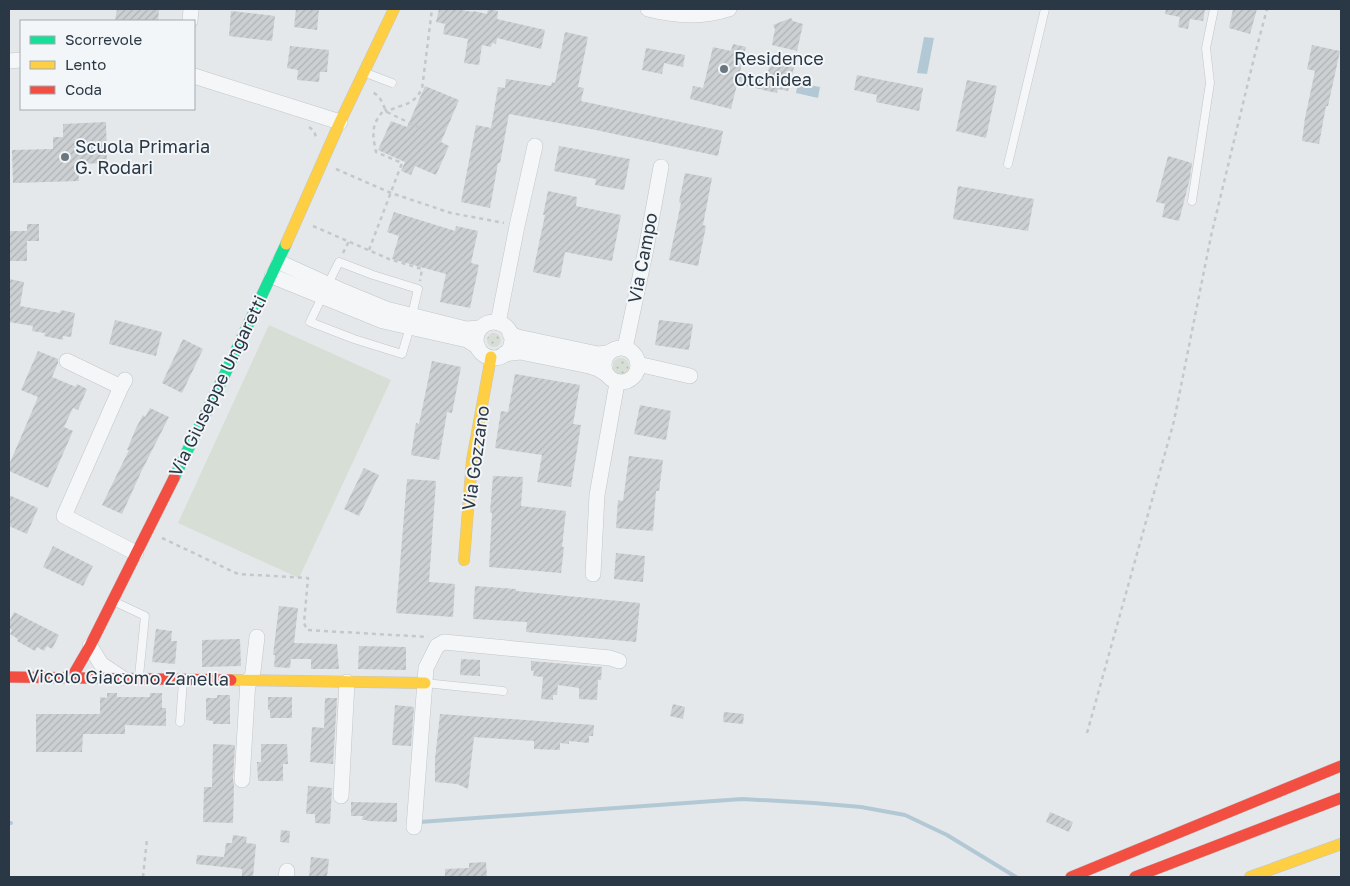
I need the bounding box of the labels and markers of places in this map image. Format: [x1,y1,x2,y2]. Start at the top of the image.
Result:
place label: Residence Otchidea [734,47,824,90]
marker: Residence Otchidea [718,63,730,75]
place label: Scuola Primaria G. Rodari [75,135,210,178]
marker: Scuola Primaria G. Rodari [59,151,71,163]

